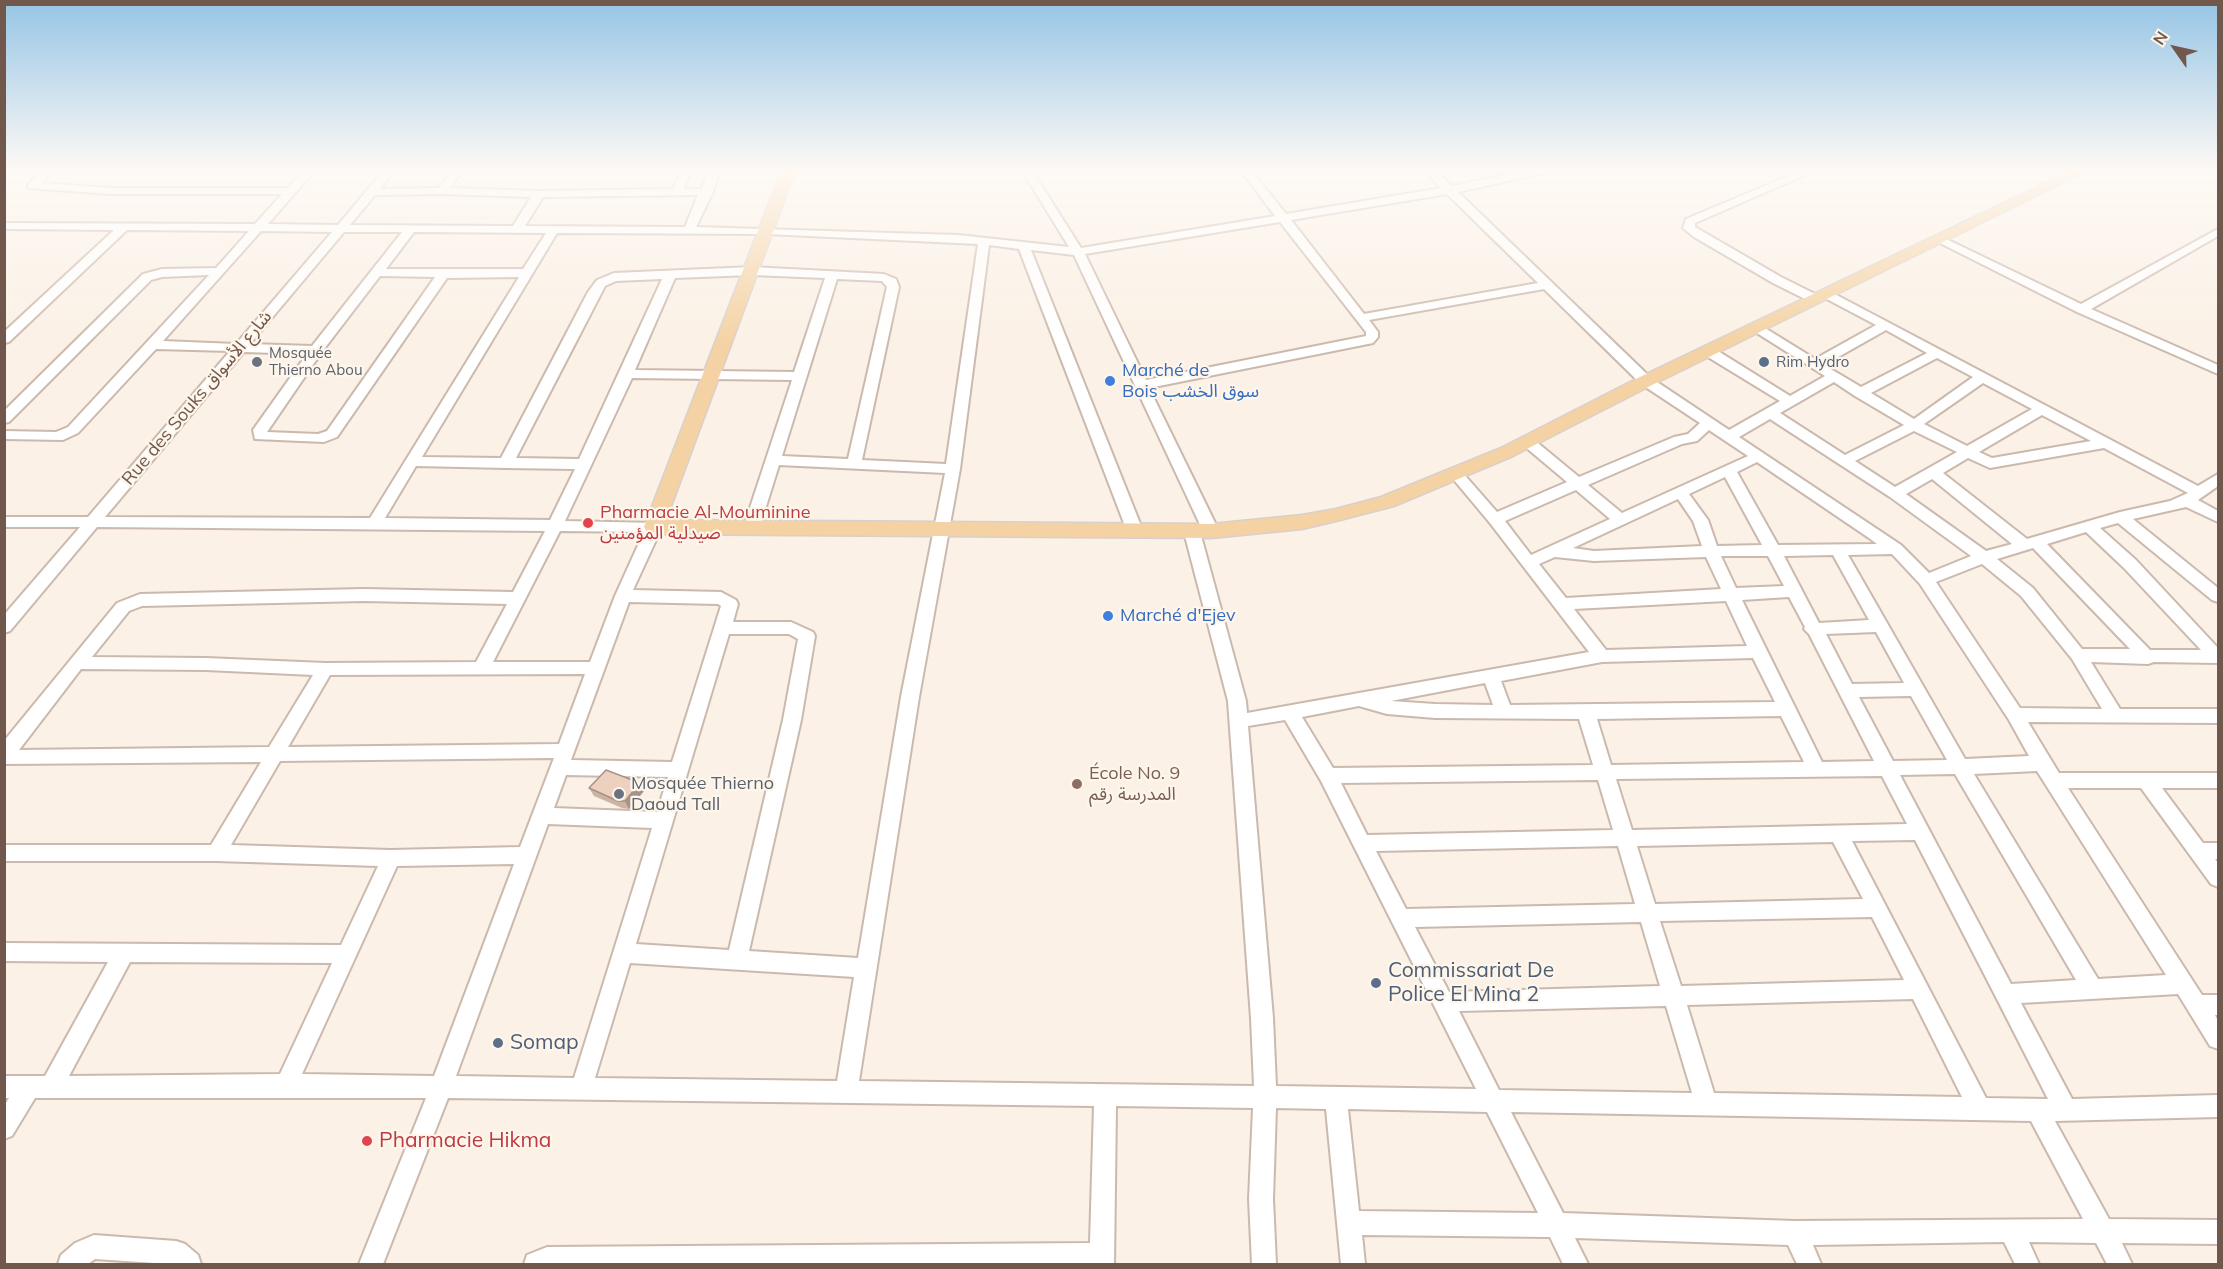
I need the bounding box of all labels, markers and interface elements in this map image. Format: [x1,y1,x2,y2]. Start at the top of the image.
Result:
north arrow [2145,18,2205,78]
text: N [2148,27,2172,49]
street label: Rue des Souks شارع الأسواق [118,306,276,490]
place label: Mosquée Thierno Abou [269,344,363,379]
place label: Rim Hydro [1776,353,1849,371]
marker: Mosquée Thierno Abou [250,355,264,369]
marker: Rim Hydro [1757,355,1771,369]
place label: Marché de Bois سوق الخشب [1122,360,1259,403]
marker: Marché de Bois سوق الخشب [1103,374,1117,388]
place label: Pharmacie Al-Mouminine صيدلية المؤمنين [600,502,810,544]
marker: Pharmacie Al-Mouminine صيدلية المؤمنين [581,516,595,530]
place label: Marché d'Ejev [1120,605,1235,627]
marker: Marché d'Ejev [1101,609,1115,623]
place label: École No. 9 المدرسة رقم [1089,763,1180,806]
place label: Mosquée Thierno Daoud Tall [631,773,774,816]
marker: École No. 9 المدرسة رقم [1070,777,1084,791]
marker: Mosquée Thierno Daoud Tall [612,787,626,801]
place label: Commissariat De Police El Mina 2 [1388,958,1554,1008]
marker: Commissariat De Police El Mina 2 [1369,976,1383,990]
place label: Somap [510,1030,579,1056]
marker: Somap [491,1036,505,1050]
place label: Pharmacie Hikma [379,1128,551,1154]
marker: Pharmacie Hikma [360,1134,374,1148]

